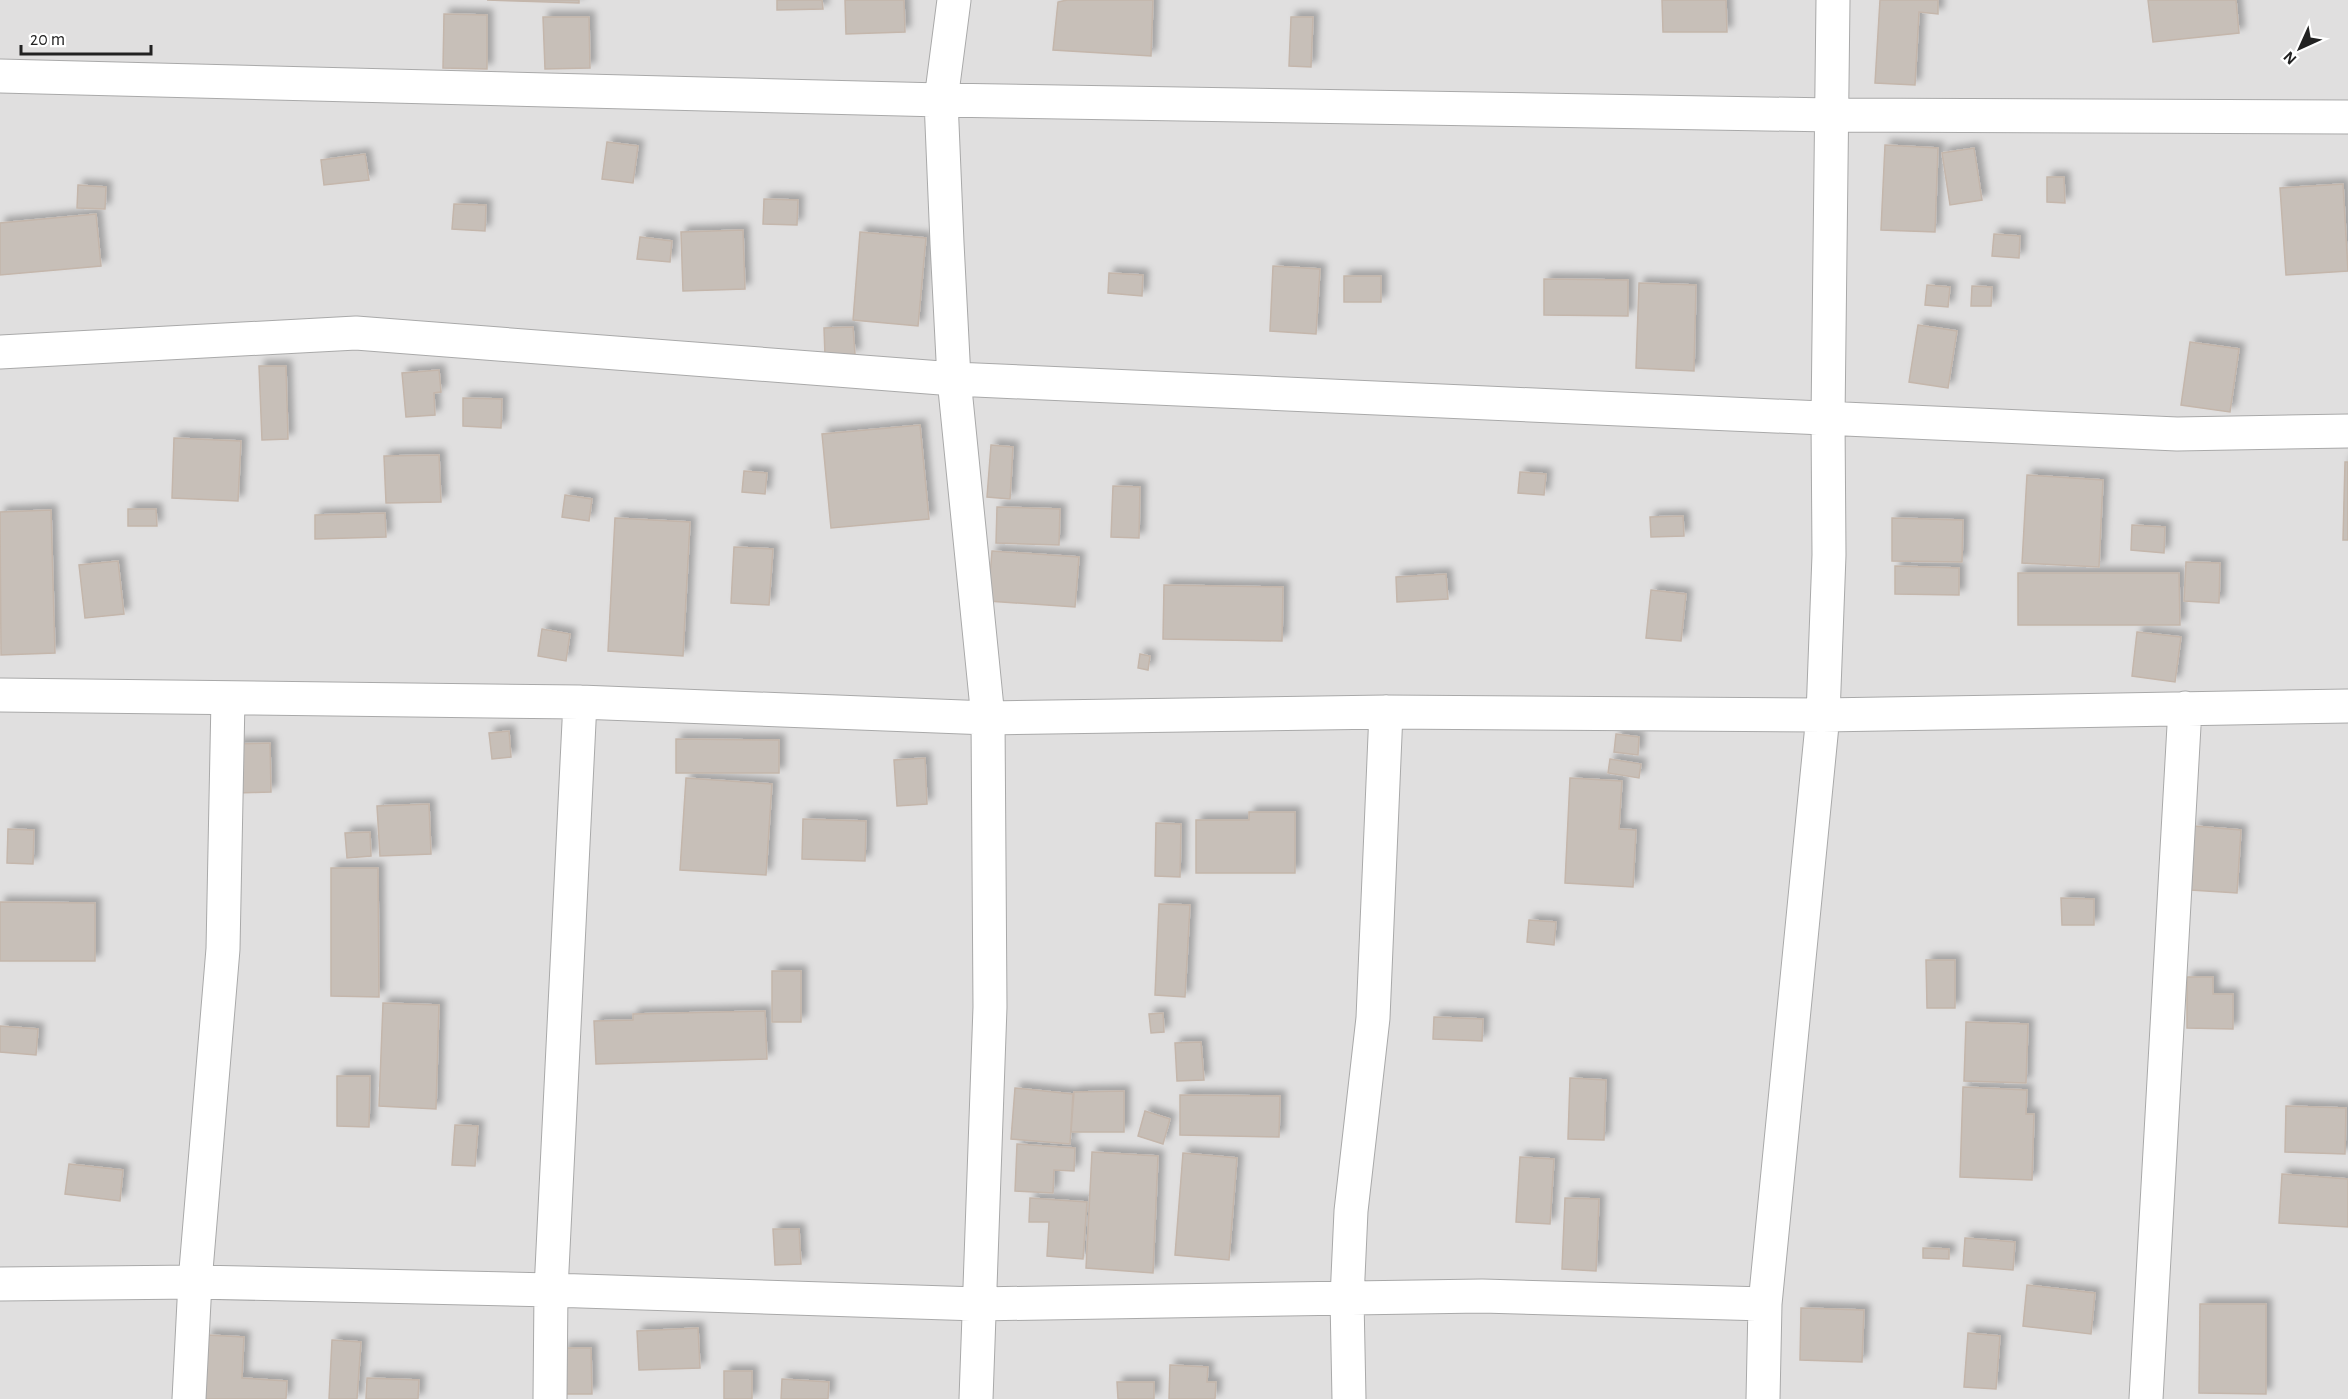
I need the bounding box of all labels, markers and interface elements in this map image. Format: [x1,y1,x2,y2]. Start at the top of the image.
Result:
scale bar [21,18,152,56]
north arrow [2270,18,2330,78]
text: 20 m [30,31,65,49]
text: N [2281,48,2300,67]

